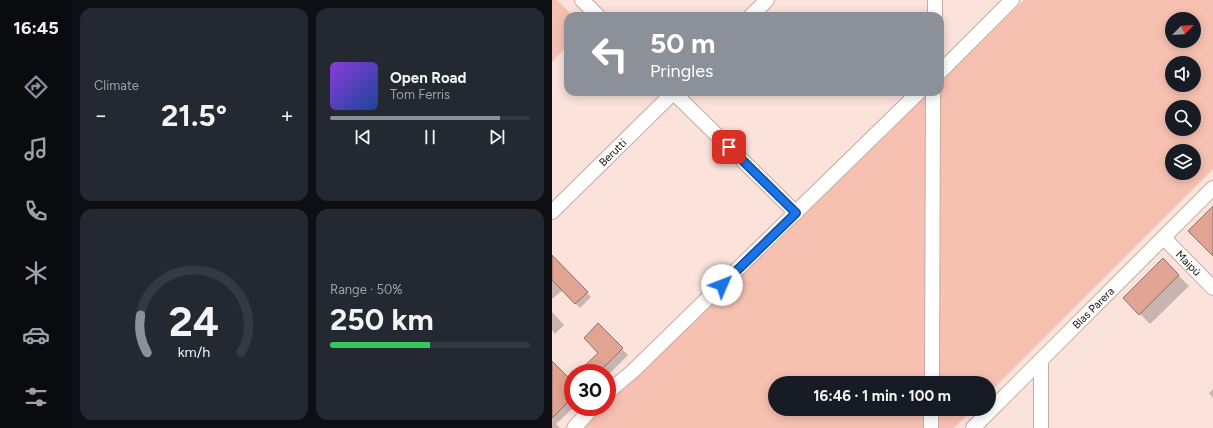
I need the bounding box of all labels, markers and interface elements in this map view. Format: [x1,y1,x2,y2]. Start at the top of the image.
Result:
north arrow [1165,12,1201,48]
map controls [1165,12,1201,180]
text: 16:45 [13,17,59,39]
text: 50 m [650,26,716,60]
icon: left [584,28,636,80]
button: sound [1165,56,1201,92]
text: Pringles [650,60,713,82]
text: Open Road [390,69,467,87]
icon: directions [22,73,50,101]
text: Climate [94,78,139,93]
text: Tom Ferris [390,87,450,102]
text: 21.5° [161,97,227,134]
button: search [1165,100,1201,136]
text: − [94,102,108,129]
text: + [280,102,294,129]
icon: previous [352,126,374,148]
icon: pause [419,126,441,148]
icon: next [486,126,508,148]
pin [712,130,746,164]
icon: music [22,135,50,163]
street label: Berutti [596,136,629,169]
icon: arrive [718,136,740,158]
button: layers [1165,144,1201,180]
icon: phone [22,197,50,225]
street label: Maipú [1173,248,1203,279]
icon: climate [22,259,50,287]
position arrow [701,264,743,306]
text: Range · 50% [330,282,403,297]
street label: Blas Parera [1070,285,1117,332]
text: 24 [169,295,219,345]
text: 250 km [330,301,434,338]
icon: car [22,321,50,349]
text: km/h [178,342,210,360]
speed limit sign: 30 [564,364,616,416]
icon: filters [22,383,50,411]
text: 16:46 · 1 min · 100 m [813,387,951,405]

